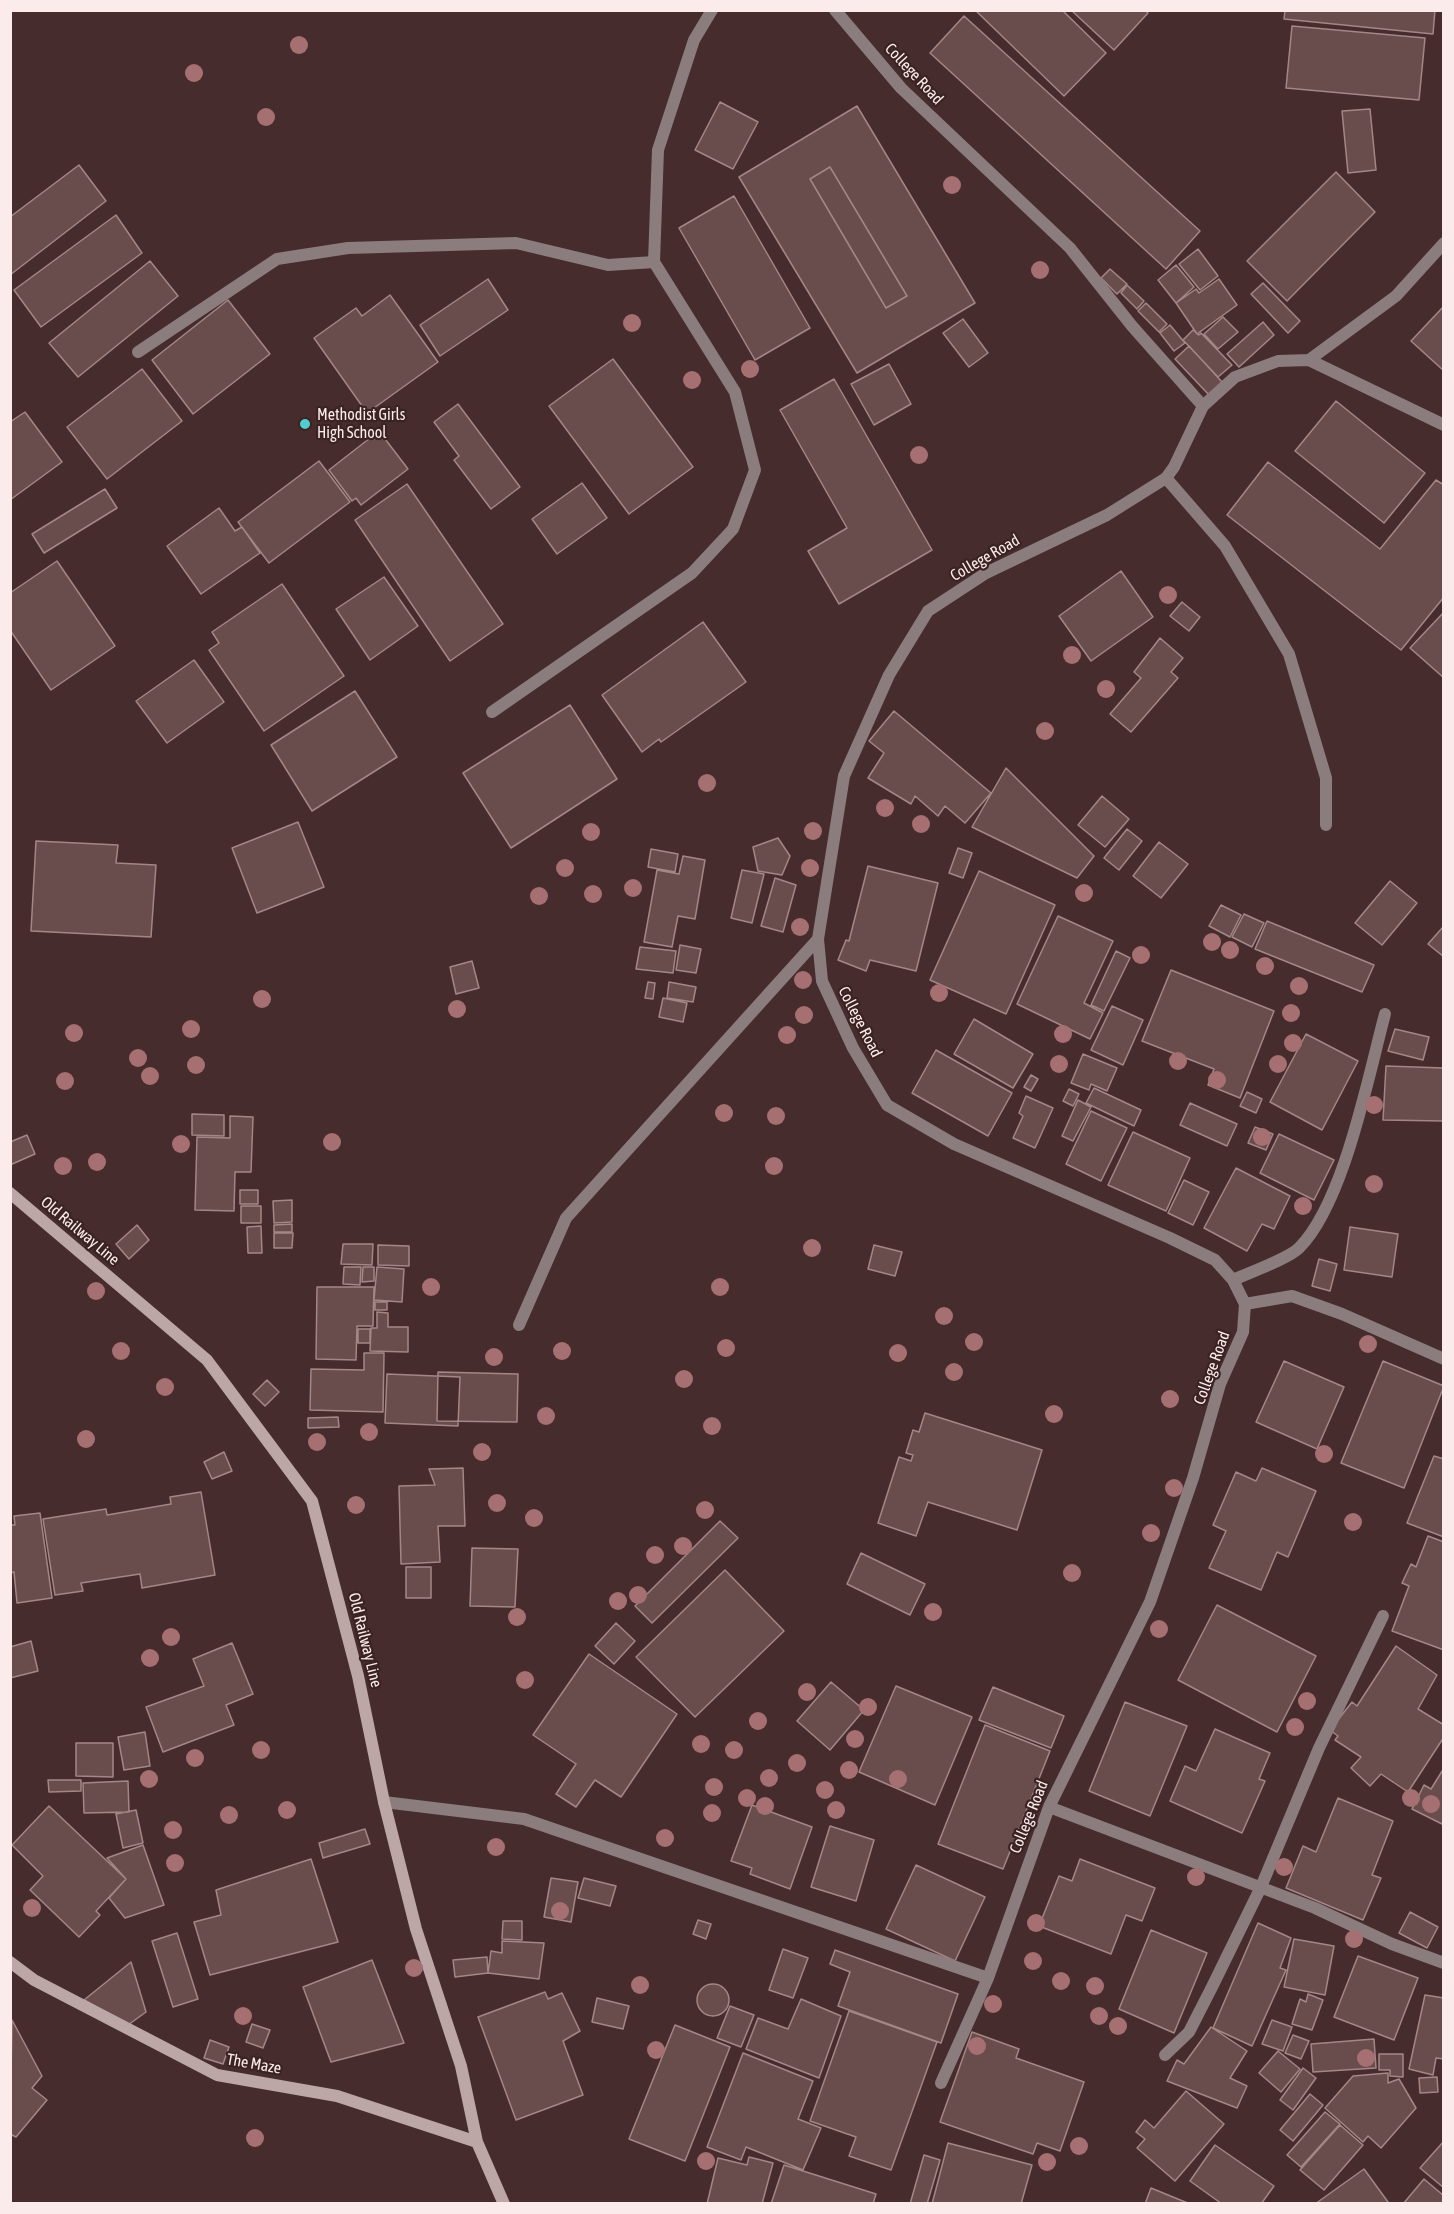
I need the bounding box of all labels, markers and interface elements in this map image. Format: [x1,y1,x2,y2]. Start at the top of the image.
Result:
street label: College Road [881,39,947,109]
place label: Methodist Girls High School [317,405,405,443]
marker: Methodist Girls High School [298,417,312,431]
street label: College Road [947,530,1023,586]
street label: College Road [834,983,886,1061]
street label: Old Railway Line [37,1192,123,1270]
street label: College Road [1190,1329,1234,1407]
street label: Old Railway Line [344,1591,386,1689]
street label: College Road [1006,1778,1052,1856]
street label: The Maze [225,2050,283,2078]

